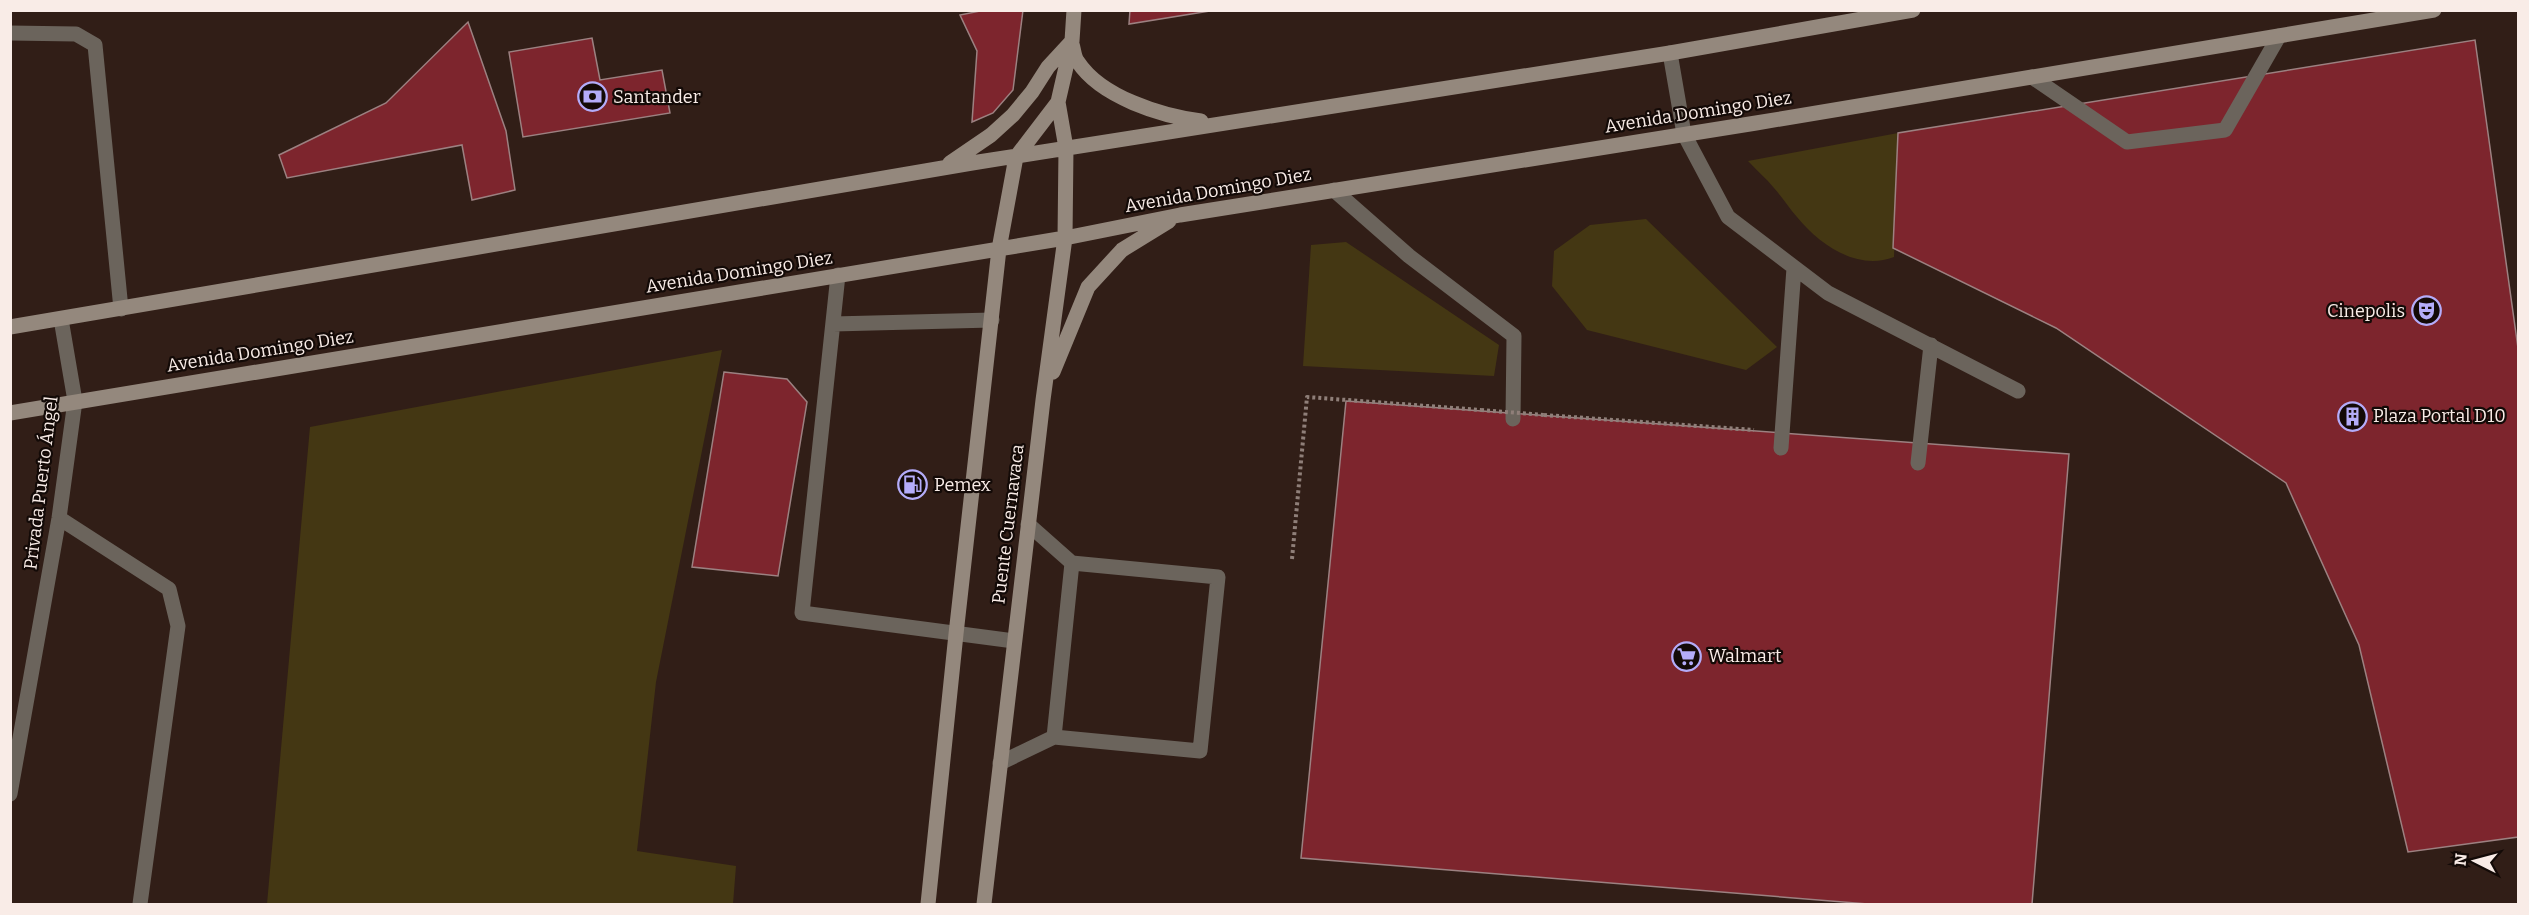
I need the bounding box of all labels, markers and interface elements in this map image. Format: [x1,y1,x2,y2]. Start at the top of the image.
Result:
bank icon: Santander [576,81,608,113]
place label: Santander [613,86,701,108]
street label: Avenida Domingo Diez [1603,86,1793,138]
street label: Avenida Domingo Diez [1123,163,1313,217]
street label: Avenida Domingo Diez [644,246,834,298]
theatre icon: Cinepolis [2410,295,2442,327]
place label: Cinepolis [2327,300,2405,322]
street label: Avenida Domingo Diez [165,325,355,377]
street label: Privada Puerto Ángel [19,395,63,571]
building icon: Plaza Portal D10 [2336,400,2368,432]
place label: Plaza Portal D10 [2373,405,2506,427]
street label: Puente Cuernavaca [987,443,1029,605]
fuel station icon: Pemex [897,469,929,501]
place label: Pemex [934,474,991,496]
supermarket icon: Walmart [1671,640,1703,672]
place label: Walmart [1708,645,1782,667]
north arrow [2445,831,2505,891]
text: N [2450,852,2471,867]

